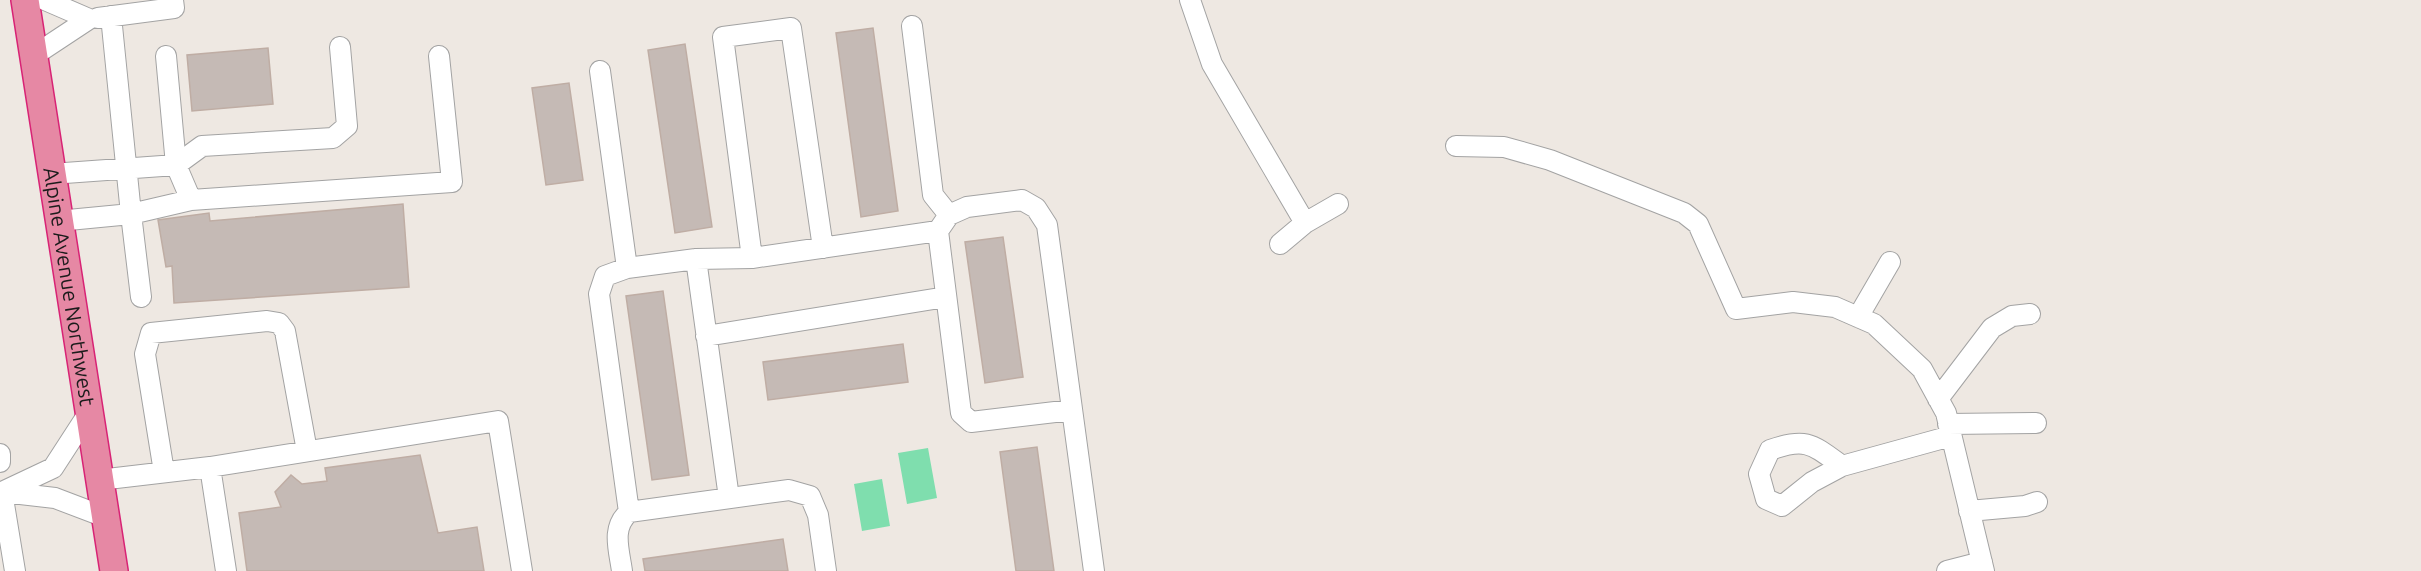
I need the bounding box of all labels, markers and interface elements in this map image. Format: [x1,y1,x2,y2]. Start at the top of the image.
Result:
street label: Alpine Avenue Northwest [39,165,100,408]

